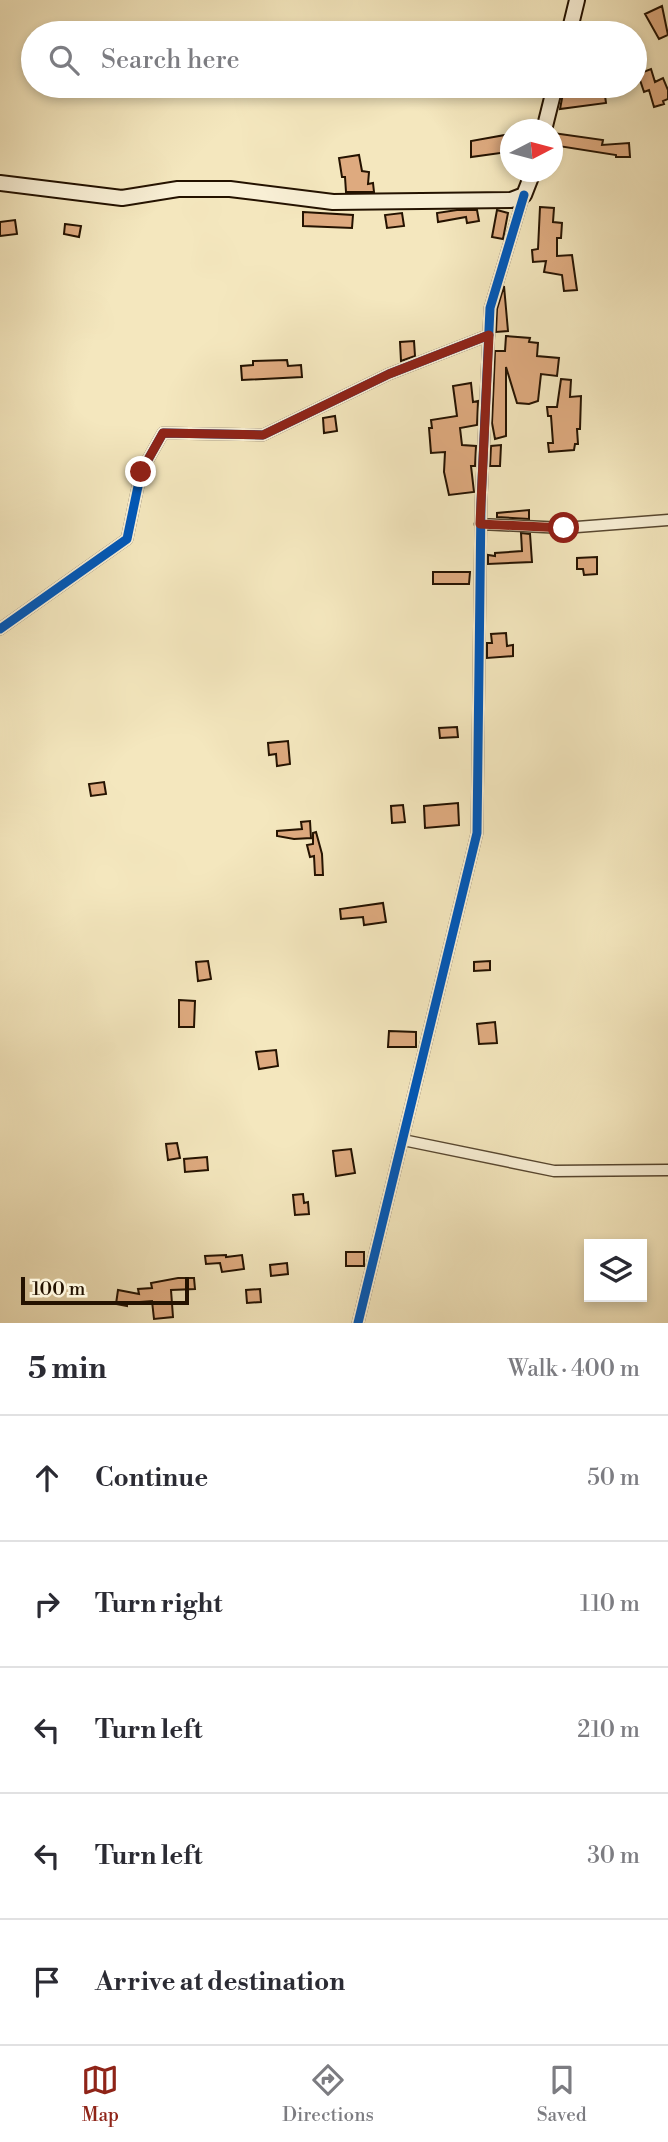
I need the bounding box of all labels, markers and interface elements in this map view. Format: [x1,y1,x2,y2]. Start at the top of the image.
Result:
search box [21,21,647,98]
icon: search [45,41,83,79]
text: Search here [101,44,240,76]
north arrow [500,119,563,182]
route end [125,456,156,487]
route start [548,512,579,543]
map controls [584,1239,647,1302]
button: layers [584,1239,647,1302]
scale bar [21,1274,189,1306]
text: 100 m [32,1277,85,1301]
text: 5 min [28,1350,107,1388]
text: Walk · 400 m [508,1355,640,1383]
icon: ahead [28,1459,66,1497]
text: Continue [95,1462,208,1494]
text: 50 m [587,1464,640,1492]
icon: right [28,1585,66,1623]
text: Turn right [95,1588,223,1620]
text: 110 m [580,1590,640,1618]
icon: left [28,1711,66,1749]
text: Turn left [95,1714,203,1746]
text: 210 m [577,1716,640,1744]
icon: left [28,1837,66,1875]
text: Turn left [95,1840,203,1872]
text: 30 m [587,1842,640,1870]
icon: arrive [28,1963,66,2001]
text: Arrive at destination [95,1966,345,1998]
tab: Map [81,2061,119,2127]
tab: Directions [282,2061,374,2127]
tab: Saved [537,2061,587,2127]

